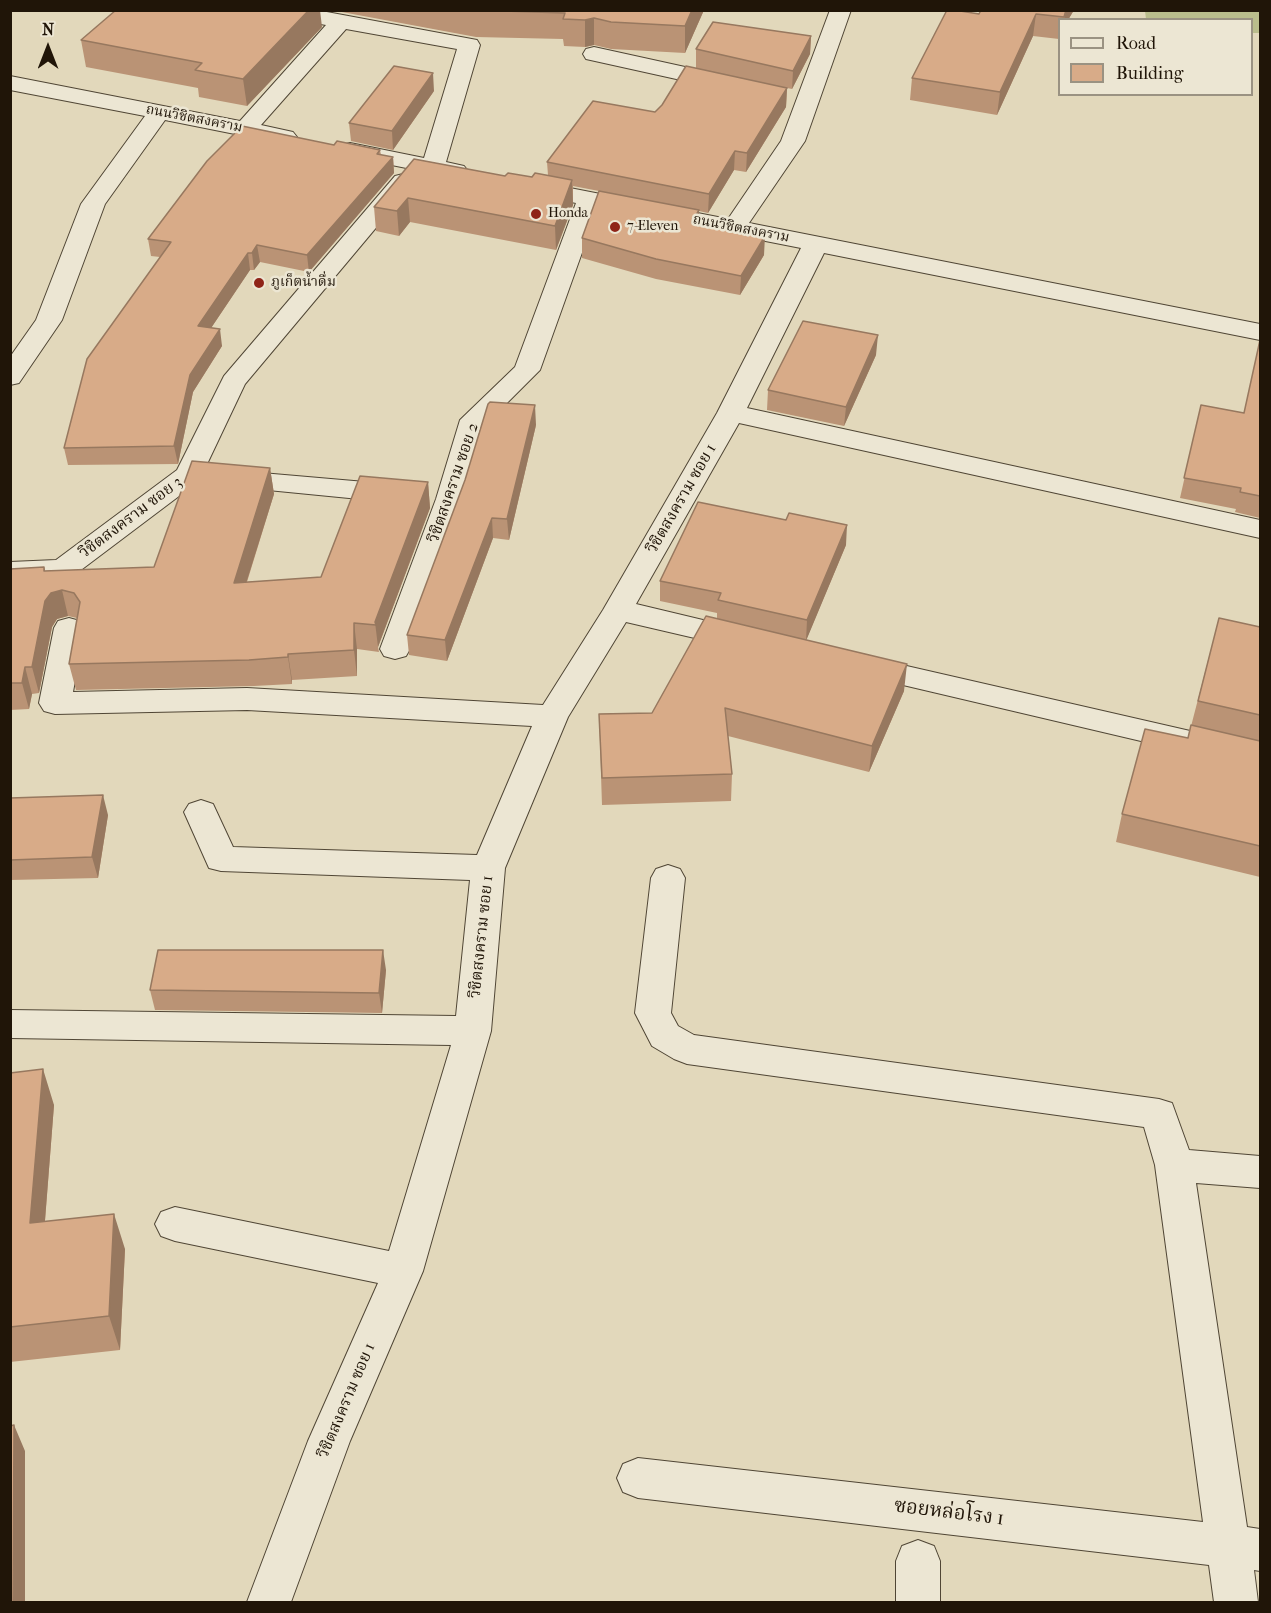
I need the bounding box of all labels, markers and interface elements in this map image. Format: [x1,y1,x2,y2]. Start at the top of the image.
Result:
north arrow [18,18,78,78]
legend [1058,18,1253,96]
text: N [42,20,54,39]
text: Road [1116,33,1156,54]
text: Building [1116,63,1183,84]
street label: ถนนวิชิตสงคราม [144,101,244,137]
place label: Honda [548,206,588,222]
marker: Honda [529,207,543,221]
street label: ถนนวิชิตสงคราม [691,211,791,247]
place label: 7-Eleven [627,219,678,235]
marker: 7-Eleven [608,220,622,234]
place label: ภูเก็ตน้ำดื่ม [271,275,336,291]
marker: ภูเก็ตน้ำดื่ม [252,276,266,290]
street label: วิชิตสงคราม ซอย 2 [424,420,484,546]
street label: วิชิตสงคราม ซอย 1 [643,441,721,557]
street label: วิชิตสงคราม ซอย 3 [76,473,186,563]
street label: วิชิตสงคราม ซอย 1 [466,875,498,999]
street label: วิชิตสงคราม ซอย 1 [314,1341,380,1461]
street label: ซอยหล่อโรง 1 [893,1494,1005,1532]

